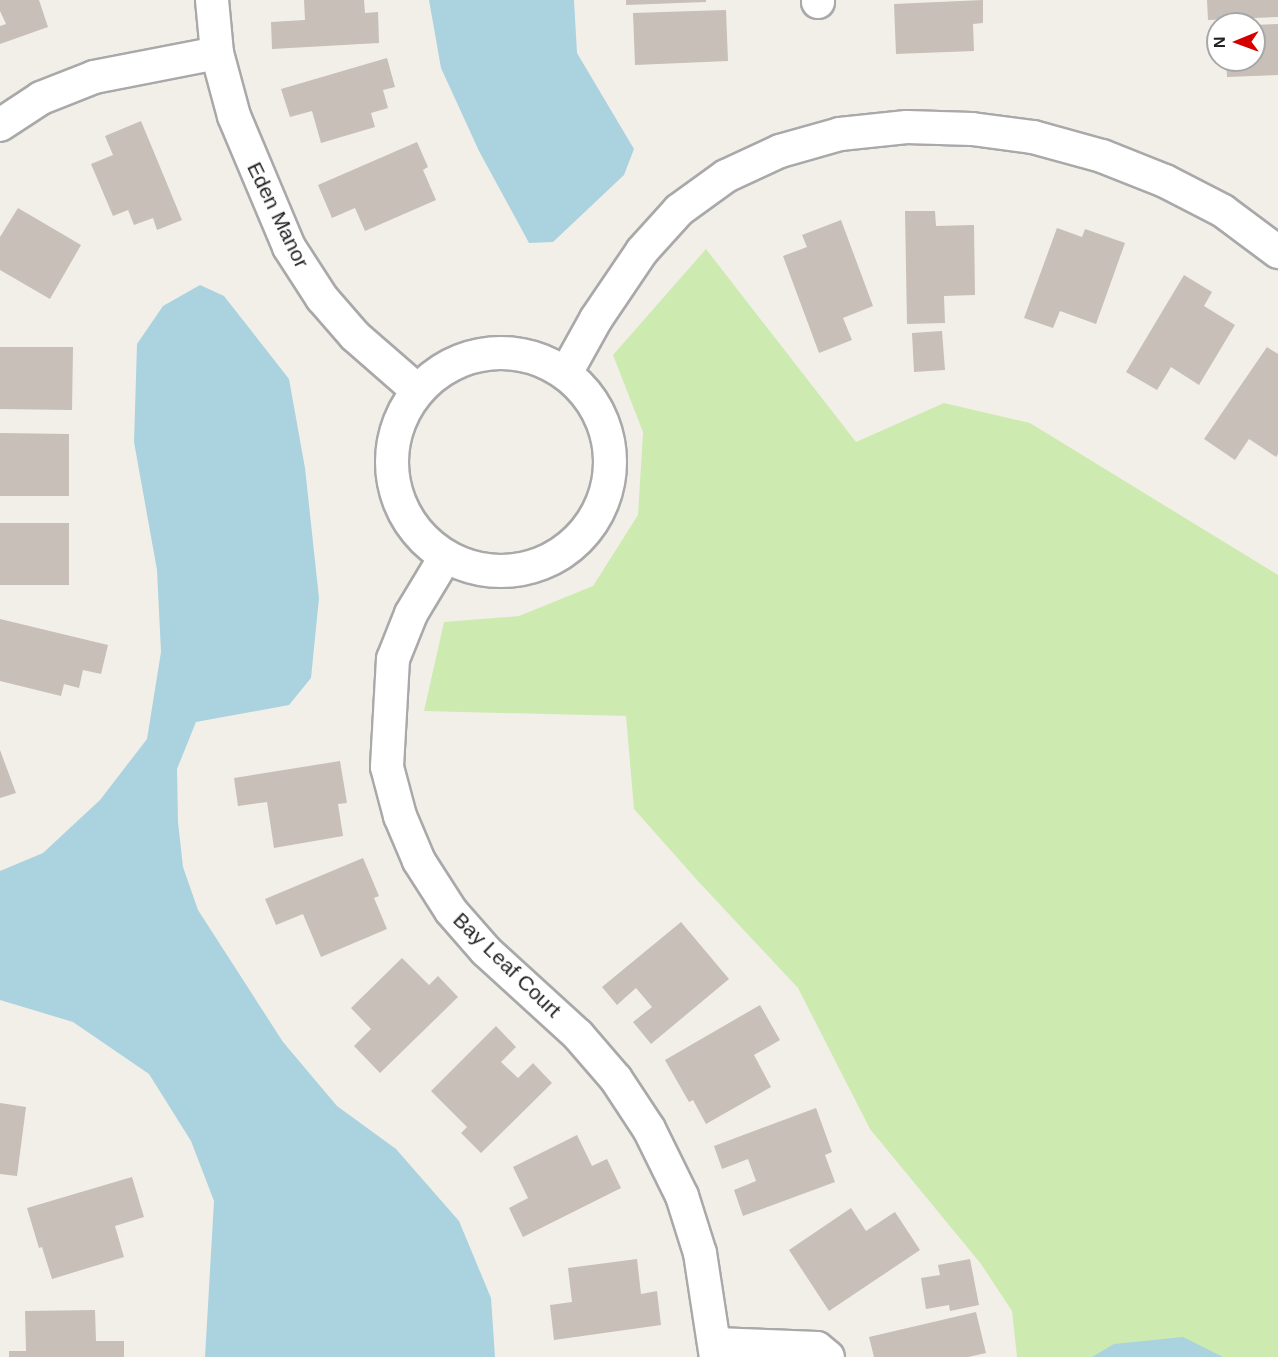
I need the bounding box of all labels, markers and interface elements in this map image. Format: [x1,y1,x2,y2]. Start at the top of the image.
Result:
north arrow [1206,12,1266,72]
text: N [1211,36,1228,48]
street label: Eden Manor [242,158,314,272]
street label: Bay Leaf Court [448,907,566,1023]

